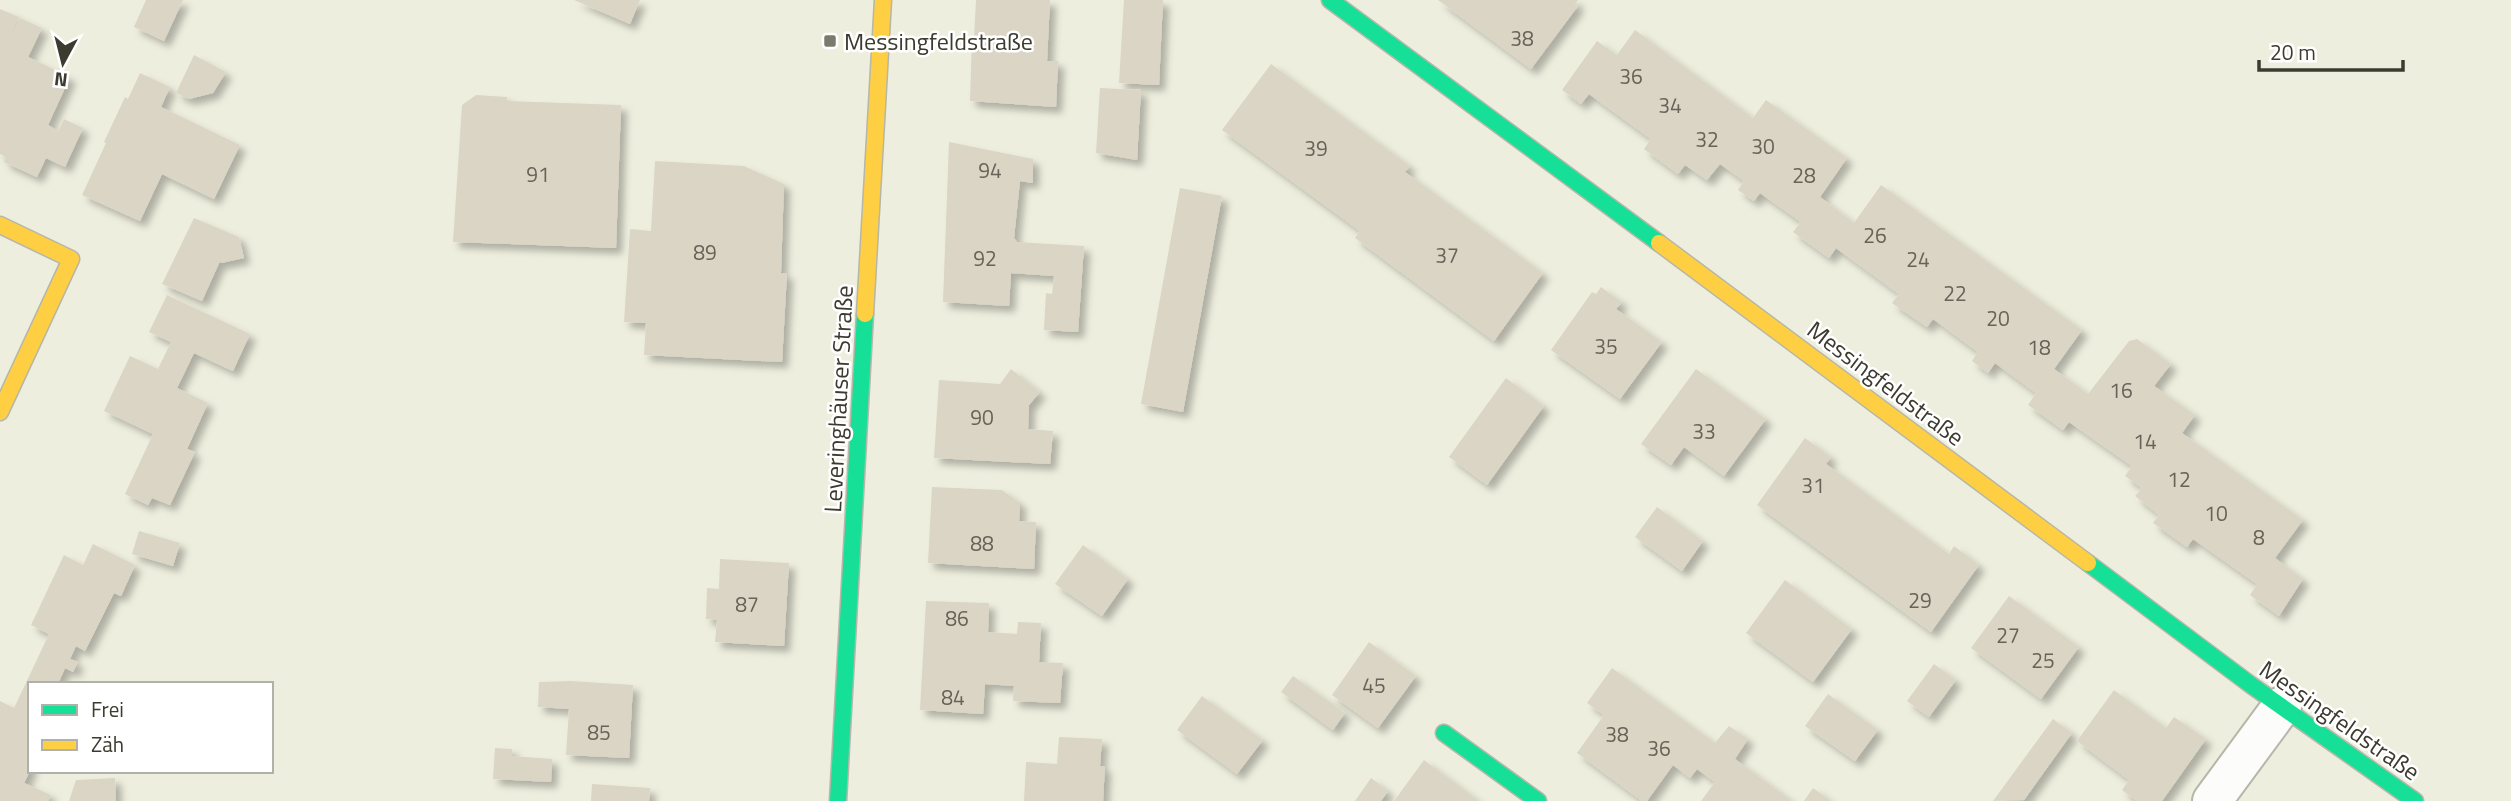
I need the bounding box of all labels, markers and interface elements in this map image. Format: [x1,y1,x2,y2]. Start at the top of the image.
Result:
house number: 38 [1510,22,1534,54]
place label: Messingfeldstraße [844,23,1033,59]
north arrow [28,28,98,98]
scale bar [2259,28,2402,72]
marker: Messingfeldstraße [822,33,838,49]
text: 20 m [2270,36,2316,68]
house number: 36 [1619,60,1643,92]
text: N [53,65,69,96]
house number: 34 [1658,89,1682,121]
house number: 32 [1695,123,1719,155]
house number: 30 [1751,130,1775,162]
house number: 39 [1304,132,1328,164]
house number: 94 [978,154,1002,186]
house number: 91 [526,158,550,190]
house number: 28 [1792,159,1816,191]
house number: 26 [1863,219,1887,251]
house number: 89 [693,236,717,268]
house number: 37 [1435,239,1459,271]
house number: 92 [973,242,997,274]
house number: 24 [1906,243,1930,275]
house number: 22 [1943,277,1967,309]
street label: Leveringhäuser Straße [814,284,862,514]
house number: 20 [1986,302,2010,334]
street label: Messingfeldstraße [1800,312,1972,454]
house number: 35 [1594,330,1618,362]
house number: 18 [2027,331,2051,363]
house number: 16 [2109,374,2133,406]
house number: 90 [970,401,994,433]
house number: 33 [1692,415,1716,447]
house number: 14 [2133,425,2157,457]
house number: 12 [2167,463,2191,495]
house number: 31 [1801,469,1825,501]
house number: 10 [2204,497,2228,529]
house number: 8 [2253,521,2265,553]
house number: 88 [970,527,994,559]
house number: 29 [1908,584,1932,616]
house number: 87 [735,588,759,620]
house number: 86 [945,602,969,634]
house number: 27 [1996,619,2020,651]
house number: 25 [2031,644,2055,676]
street label: Messingfeldstraße [2252,651,2428,789]
house number: 45 [1362,669,1386,701]
house number: 84 [941,681,965,713]
legend [28,682,273,773]
text: Frei [91,693,124,725]
house number: 85 [587,716,611,748]
house number: 38 [1605,718,1629,750]
text: Zäh [91,728,124,760]
house number: 36 [1647,732,1671,764]

